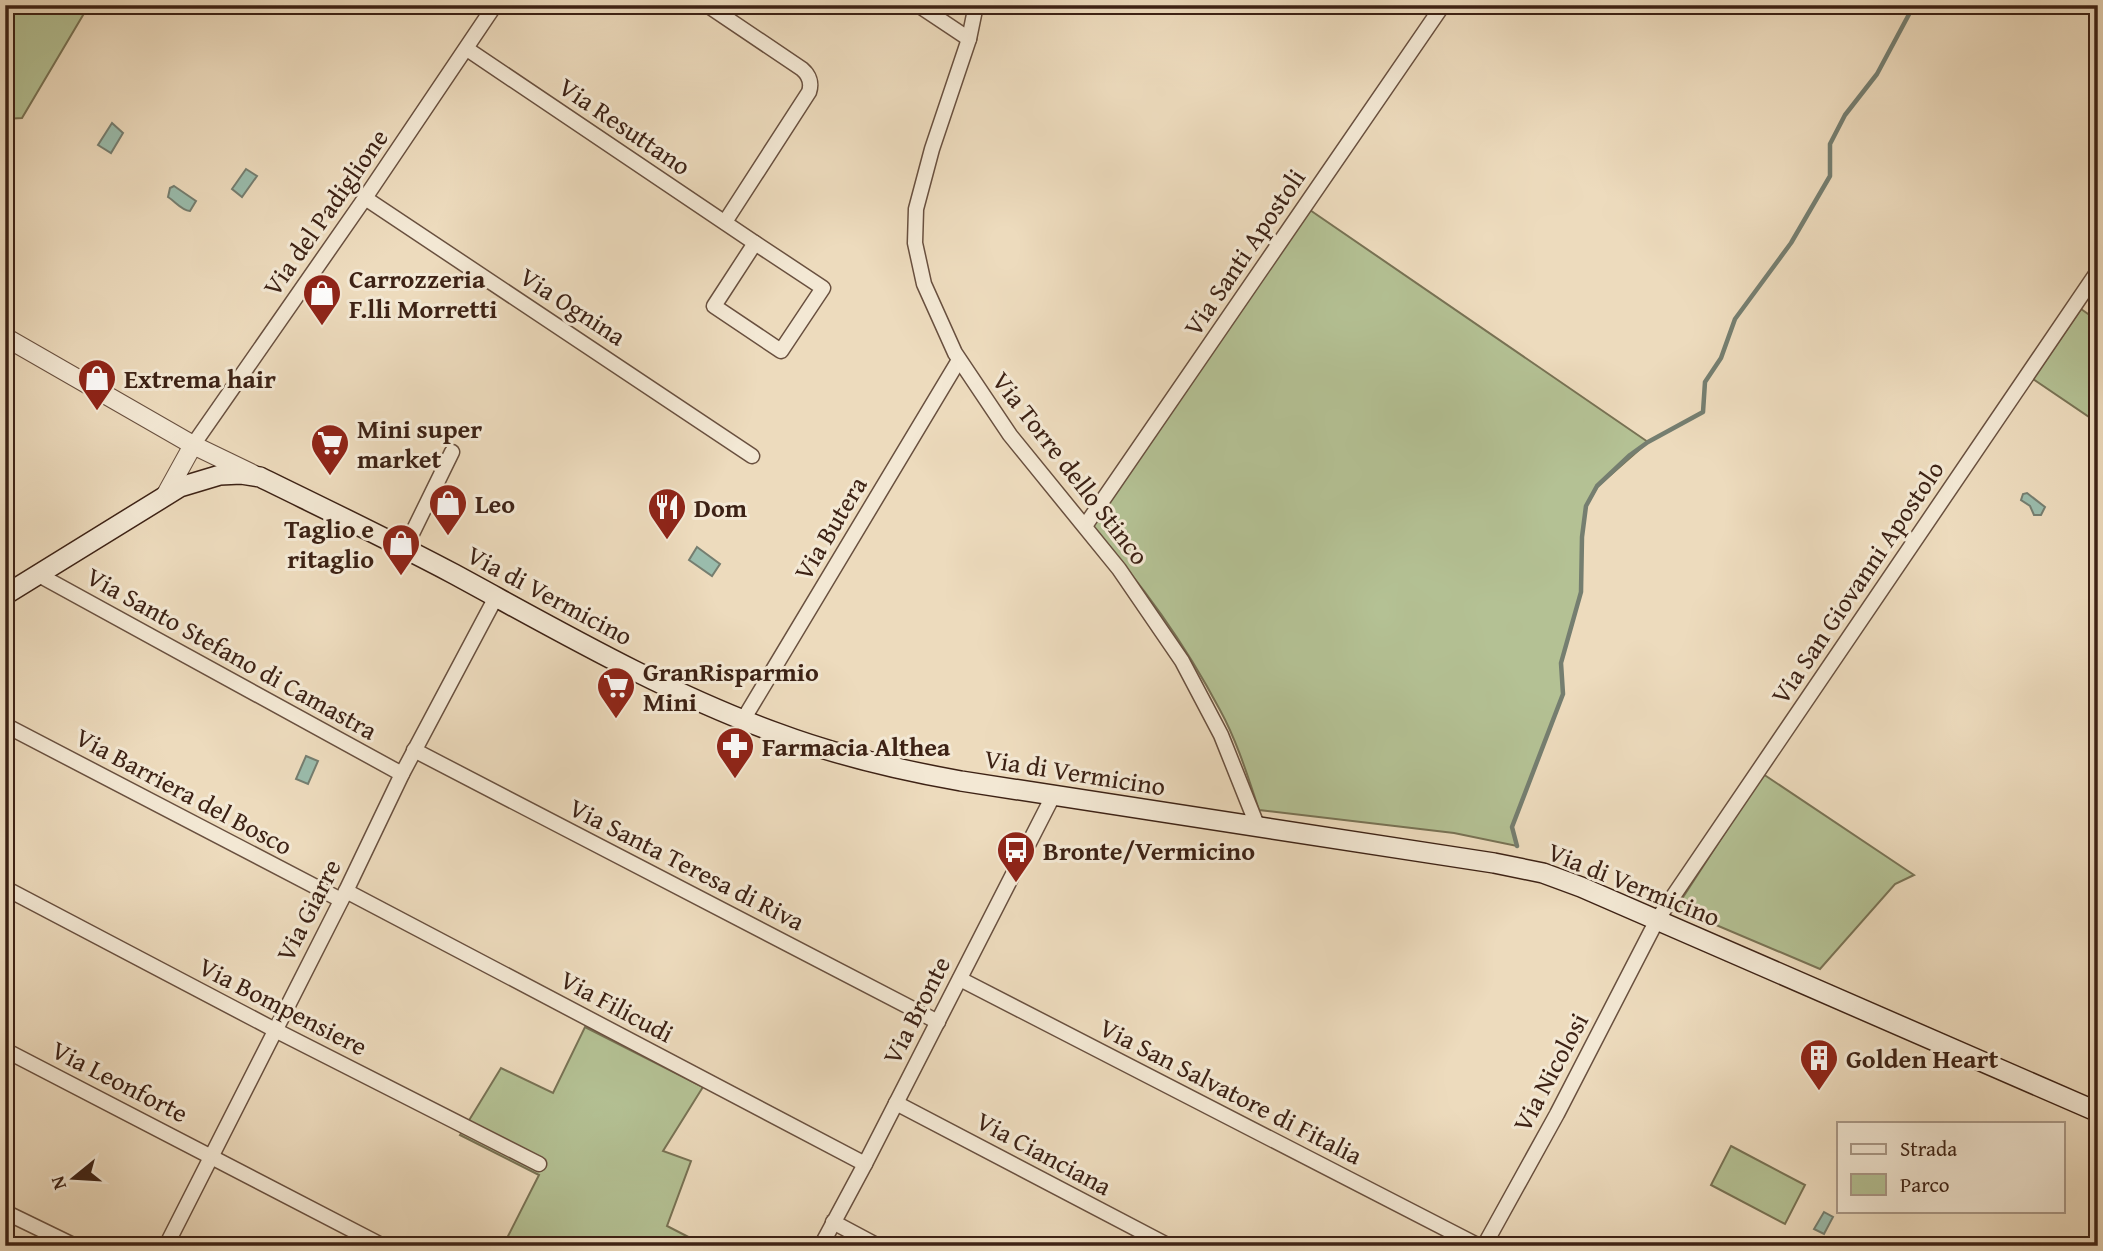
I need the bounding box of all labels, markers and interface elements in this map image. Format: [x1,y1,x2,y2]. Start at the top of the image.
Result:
street label: Via Resuttano [551,67,699,185]
street label: Via del Padiglione [253,120,397,304]
street label: Via Santi Apostoli [1173,160,1315,344]
street label: Via Ognina [512,257,634,355]
place label: Carrozzeria F.lli Morretti [349,259,497,328]
shop icon: Carrozzeria F.lli Morretti [301,272,343,327]
shop icon: Extrema hair [76,357,118,412]
place label: Extrema hair [124,359,276,398]
street label: Via Torre dello Stinco [983,363,1159,573]
place label: Mini super market [357,409,482,478]
supermarket icon: Mini super market [309,422,351,477]
street label: Via San Giovanni Apostolo [1761,452,1953,712]
street label: Via Butera [784,468,877,587]
shop icon: Leo [427,482,469,537]
place label: Leo [475,484,515,523]
restaurant icon: Dom [646,486,688,541]
place label: Dom [694,488,748,527]
place label: Taglio e ritaglio [284,509,374,578]
shop icon: Taglio e ritaglio [380,522,422,577]
street label: Via di Vermicino [460,535,640,655]
street label: Via Santo Stefano di Camastra [79,557,385,750]
place label: GranRisparmio Mini [643,652,819,721]
supermarket icon: GranRisparmio Mini [595,665,637,720]
street label: Via Barriera del Bosco [68,717,300,865]
pharmacy icon: Farmacia Althea [714,725,756,780]
place label: Farmacia Althea [762,727,951,766]
street label: Via di Vermicino [982,738,1168,806]
street label: Via Santa Teresa di Riva [562,788,812,941]
bus stop icon: Bronte/Vermicino [995,829,1037,884]
place label: Bronte/Vermicino [1043,831,1255,870]
street label: Via di Vermicino [1542,832,1726,936]
street label: Via Giarre [266,852,350,968]
street label: Via Bompensiere [192,947,374,1065]
street label: Via Bronte [872,949,960,1071]
street label: Via Filicudi [553,960,681,1052]
street label: Via Nicolosi [1502,1006,1598,1138]
street label: Via San Salvatore di Fitalia [1093,1008,1370,1175]
street label: Via Leonforte [45,1030,195,1132]
building icon: Golden Heart [1798,1037,1840,1092]
place label: Golden Heart [1846,1039,1999,1078]
street label: Via Cianciana [969,1101,1119,1205]
legend [1837,1122,2064,1212]
text: Strada [1900,1133,1957,1164]
north arrow [38,1142,108,1212]
text: Parco [1900,1169,1950,1200]
text: N [42,1173,73,1194]

